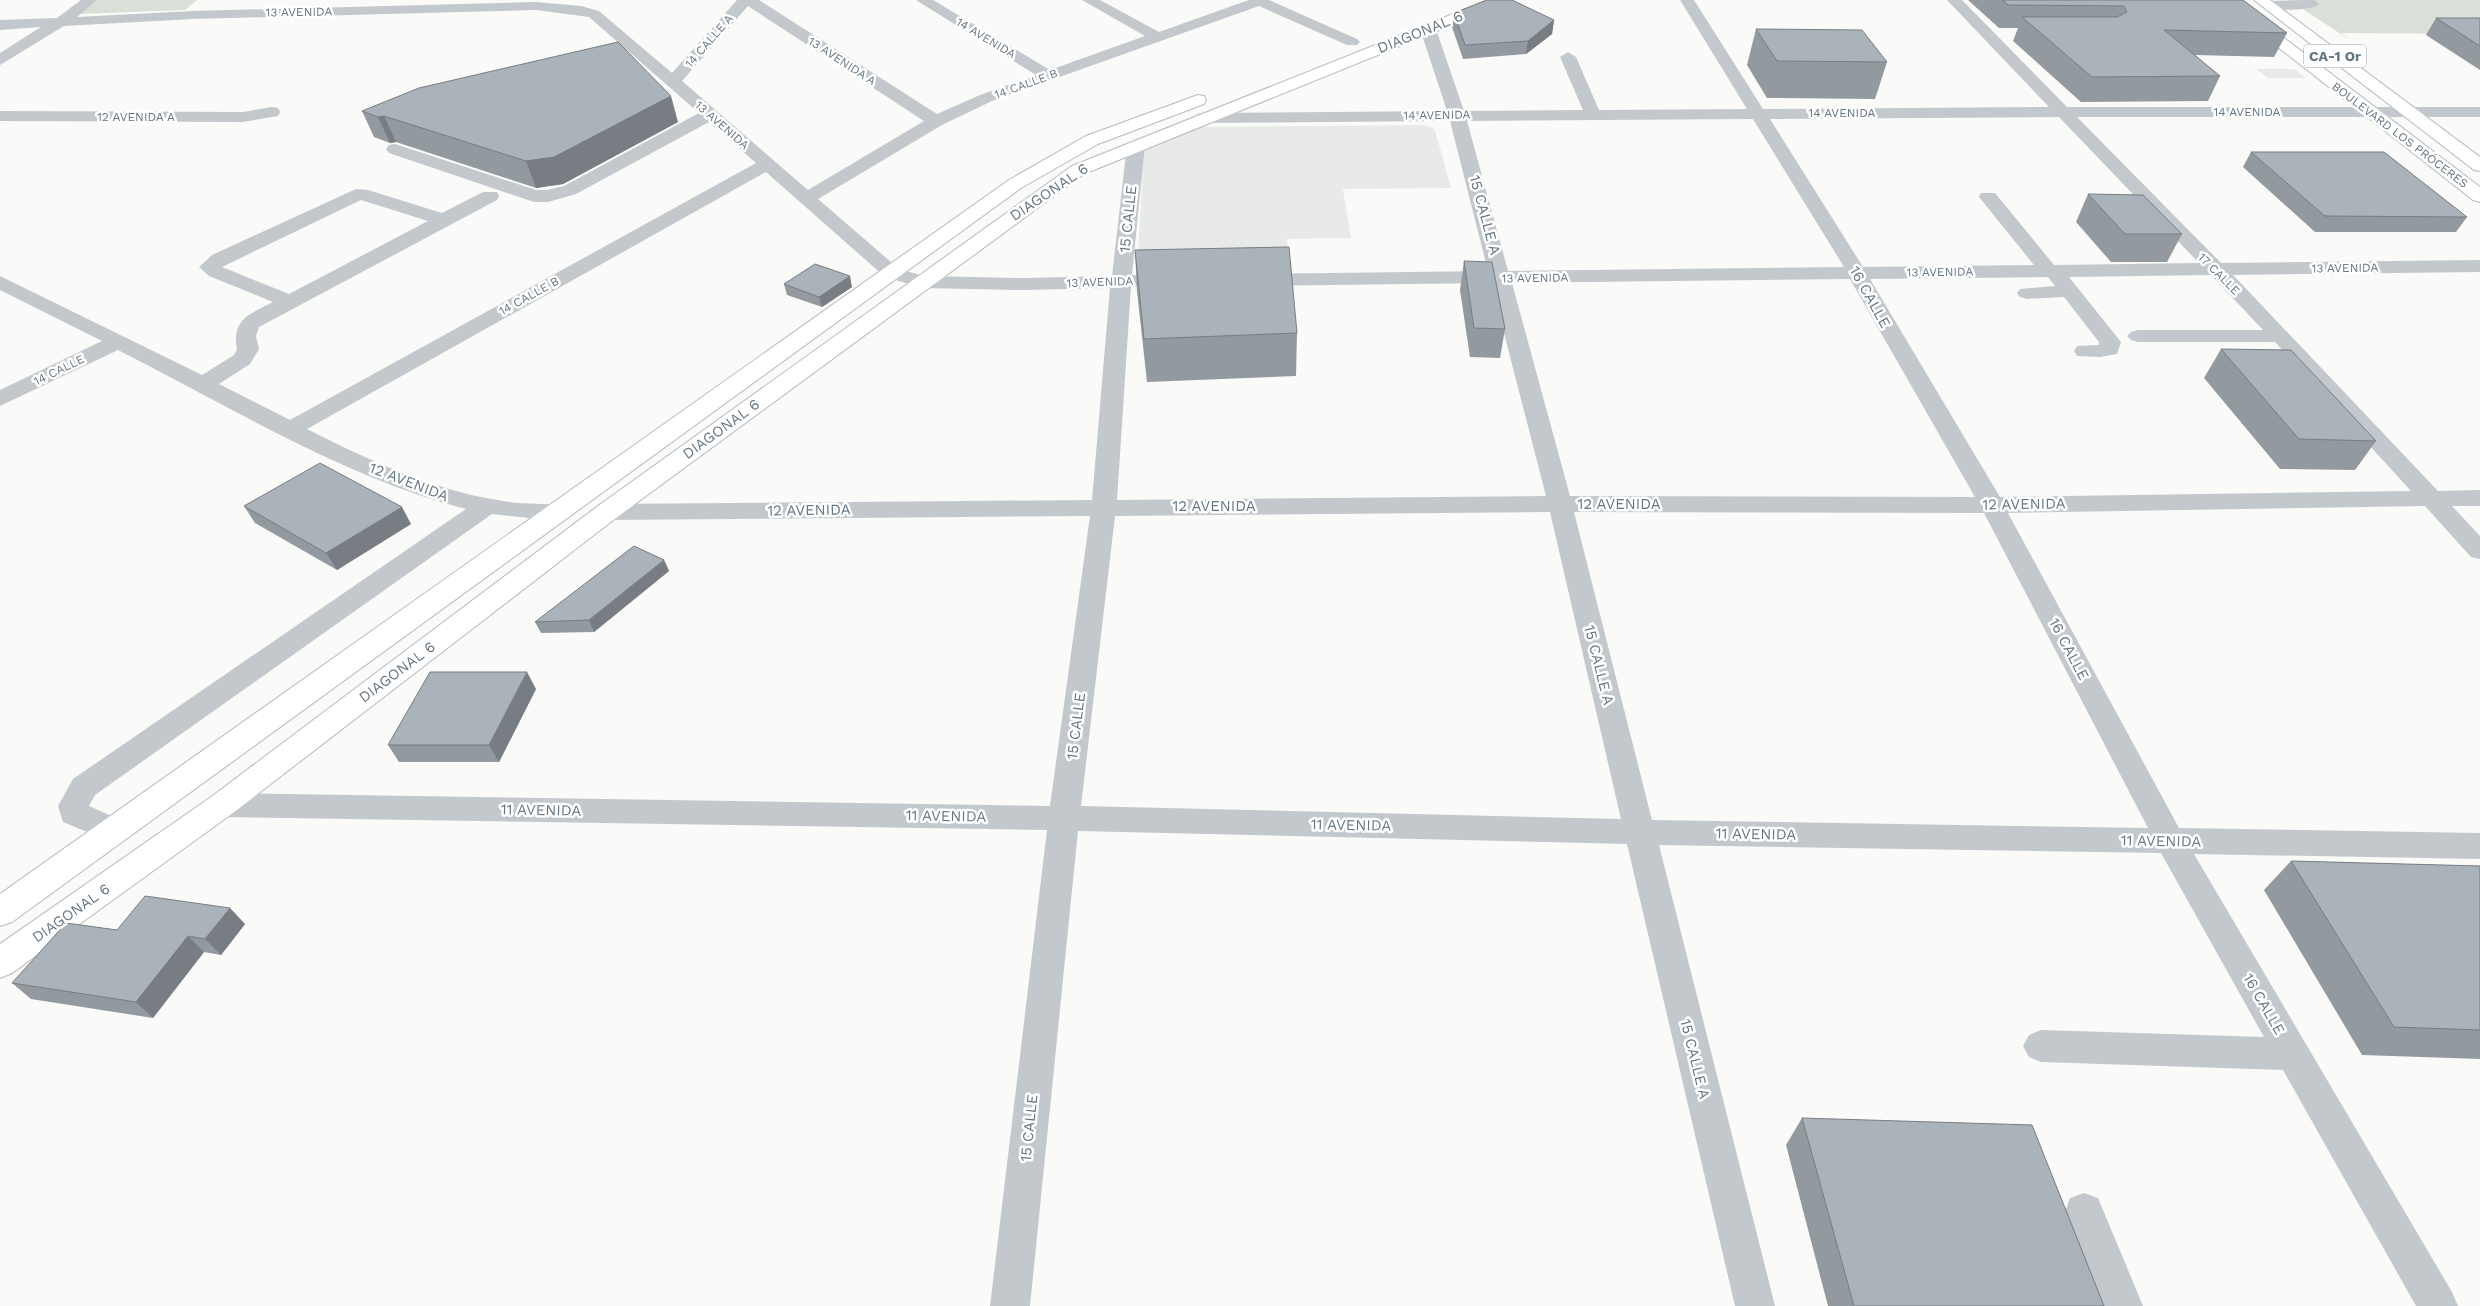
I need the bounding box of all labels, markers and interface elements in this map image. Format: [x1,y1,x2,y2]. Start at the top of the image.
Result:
street label: 13 AVENIDA [266,4,332,20]
street label: DIAGONAL 6 [1375,7,1465,57]
street label: 14 CALLE A [682,12,736,70]
street label: 14 AVENIDA [954,15,1018,61]
street label: 13 AVENIDA A [806,34,878,88]
road number: CA-1 Or [2304,44,2366,68]
street label: 14 CALLE B [993,66,1060,102]
street label: BOULEVARD LOS PRÓCERES [2329,79,2471,191]
street label: 13 AVENIDA [692,98,752,152]
street label: 14 AVENIDA [2214,105,2281,119]
street label: 14 AVENIDA [1809,106,1876,120]
street label: 14 AVENIDA [1403,107,1471,123]
street label: 12 AVENIDA A [97,110,175,124]
street label: DIAGONAL 6 [1006,159,1092,225]
street label: 15 CALLE A [1466,173,1504,257]
street label: 15 CALLE [1116,185,1140,253]
street label: 17 CALLE [2195,250,2243,298]
street label: 13 AVENIDA [2312,260,2378,276]
street label: 16 CALLE [1846,263,1894,331]
street label: 13 AVENIDA [1907,264,1973,280]
street label: 13 AVENIDA [1502,270,1568,286]
street label: 14 CALLE B [497,274,561,318]
street label: 13 AVENIDA [1066,274,1134,290]
street label: 14 CALLE [32,352,87,388]
street label: DIAGONAL 6 [679,395,763,463]
street label: 12 AVENIDA [367,459,451,505]
street label: 12 AVENIDA [1982,494,2066,514]
street label: 12 AVENIDA [1577,495,1661,513]
street label: 12 AVENIDA [1172,497,1256,515]
street label: 12 AVENIDA [767,500,851,520]
street label: 16 CALLE [2045,615,2093,683]
street label: 15 CALLE A [1580,623,1618,707]
street label: DIAGONAL 6 [355,638,439,706]
street label: 15 CALLE [1063,691,1089,761]
street label: 11 AVENIDA [501,800,581,820]
street label: 11 AVENIDA [906,806,986,826]
street label: 11 AVENIDA [1311,815,1391,835]
street label: 11 AVENIDA [1716,824,1796,844]
street label: 11 AVENIDA [2121,831,2201,851]
street label: DIAGONAL 6 [29,880,113,946]
street label: 16 CALLE [2239,970,2289,1038]
street label: 15 CALLE A [1676,1017,1714,1101]
street label: 15 CALLE [1017,1094,1041,1162]

